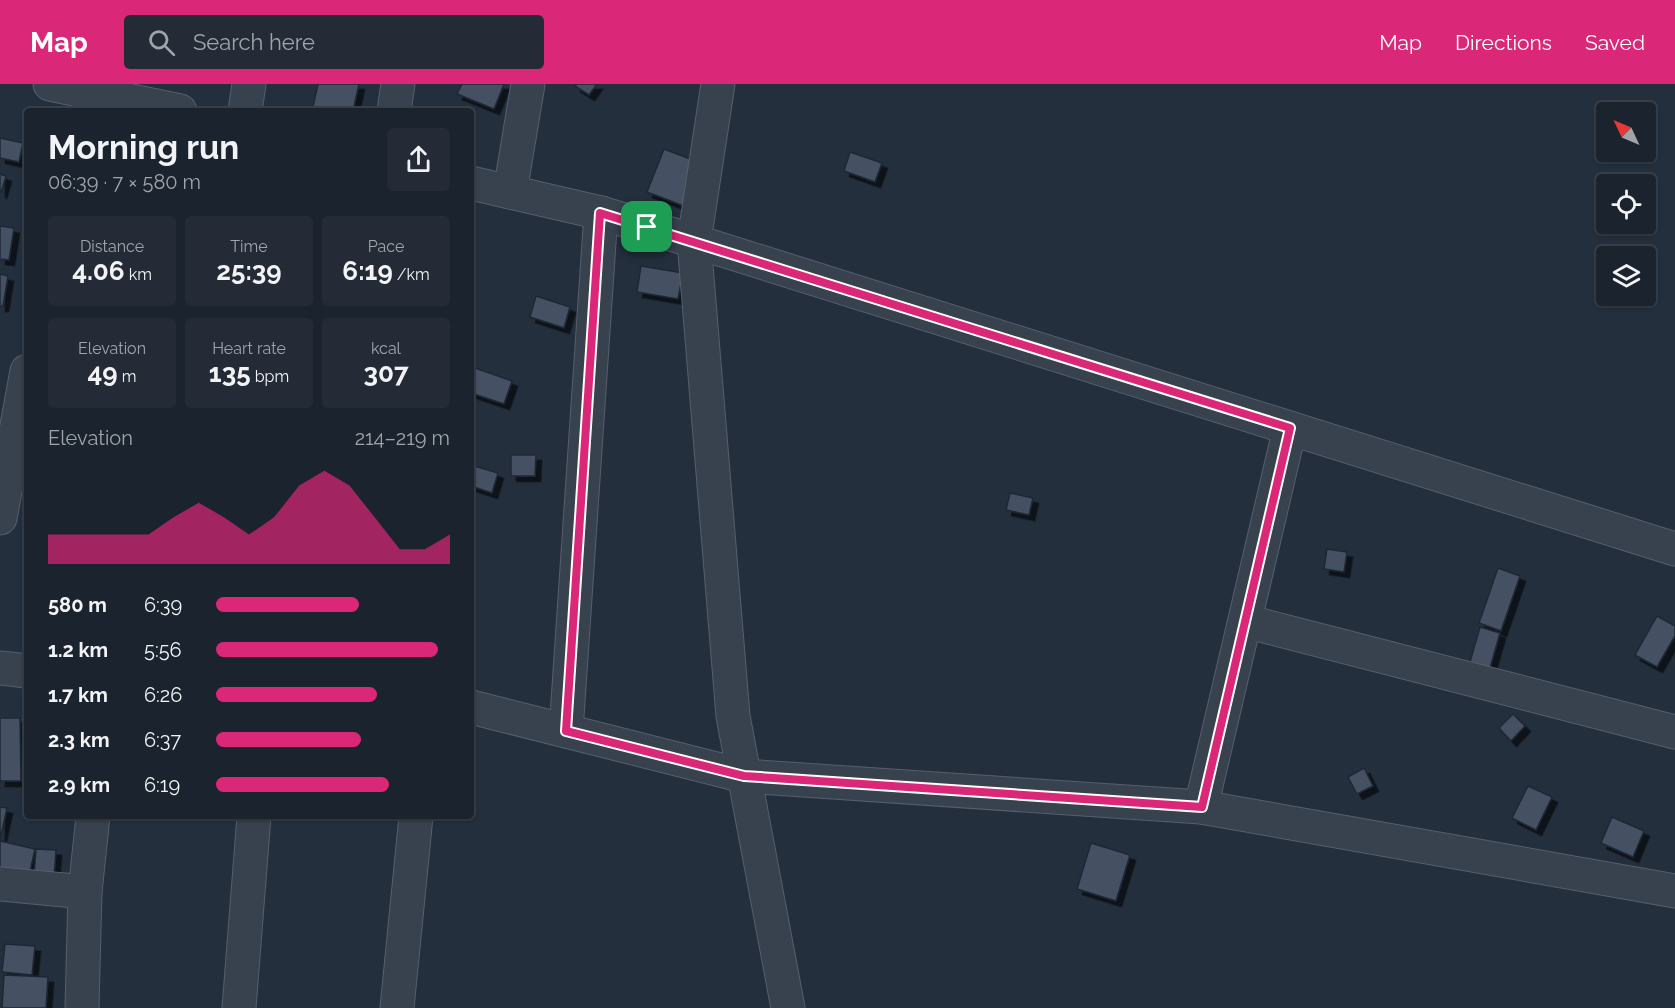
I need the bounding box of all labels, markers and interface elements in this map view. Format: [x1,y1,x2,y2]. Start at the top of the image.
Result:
search box [124,15,544,69]
text: Map [30,26,88,59]
icon: search [145,26,178,59]
text: Search here [193,29,315,55]
text: Map [1379,30,1422,55]
text: Directions [1455,30,1552,55]
text: Saved [1585,30,1645,55]
north arrow [1596,102,1656,162]
map controls [1596,102,1656,306]
text: Morning run [48,128,239,167]
button: share [387,128,450,191]
text: 06:39 · 7 × 580 m [48,170,201,194]
button: locate [1596,174,1656,234]
pin [621,201,672,252]
icon: arrive [630,210,663,243]
text: Distance [80,237,144,256]
text: Time [230,237,268,256]
text: Pace [368,237,404,256]
button: layers [1596,246,1656,306]
text: 4.06 [72,256,125,286]
text: 25:39 [216,256,282,286]
text: 6:19 [342,256,393,286]
text: km [125,265,152,284]
text: /km [393,265,430,284]
text: Elevation [78,339,146,358]
text: Heart rate [212,339,286,358]
text: kcal [371,339,401,358]
text: 49 [88,358,118,388]
text: 135 [209,358,251,388]
text: 307 [363,358,409,388]
text: m [118,367,136,386]
text: bpm [251,367,289,386]
text: Elevation [48,426,133,450]
text: 214–219 m [355,426,450,450]
text: 580 m [48,593,107,617]
text: 6:39 [144,593,182,617]
text: 1.2 km [48,638,108,662]
text: 5:56 [144,638,182,662]
text: 1.7 km [48,683,108,707]
text: 6:26 [144,683,182,707]
text: 2.3 km [48,728,110,752]
text: 6:37 [144,728,181,752]
text: 2.9 km [48,773,110,797]
text: 6:19 [144,773,180,797]

